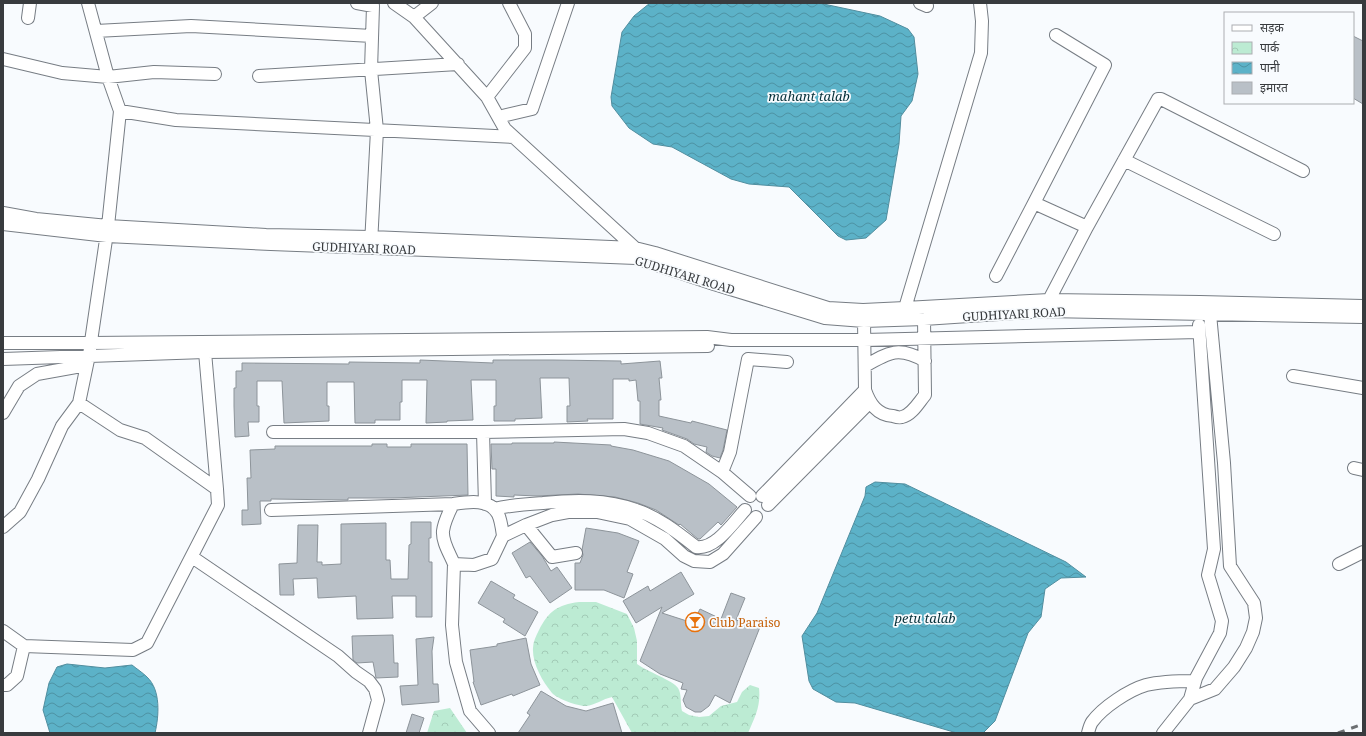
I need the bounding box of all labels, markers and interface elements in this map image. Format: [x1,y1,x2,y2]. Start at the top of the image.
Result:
legend [1224,12,1354,104]
text: सड़क [1260,19,1285,36]
text: पार्क [1260,39,1280,56]
text: पानी [1260,59,1281,76]
text: इमारत [1260,79,1289,96]
water label: mahant talab [768,87,850,105]
street label: GUDHIYARI ROAD [312,238,416,258]
street label: GUDHIYARI ROAD [633,252,737,298]
street label: GUDHIYARI ROAD [962,303,1067,325]
water label: petu talab [894,609,955,627]
bar icon: Club Paraiso [684,611,706,633]
place label: Club Paraiso [709,614,781,631]

